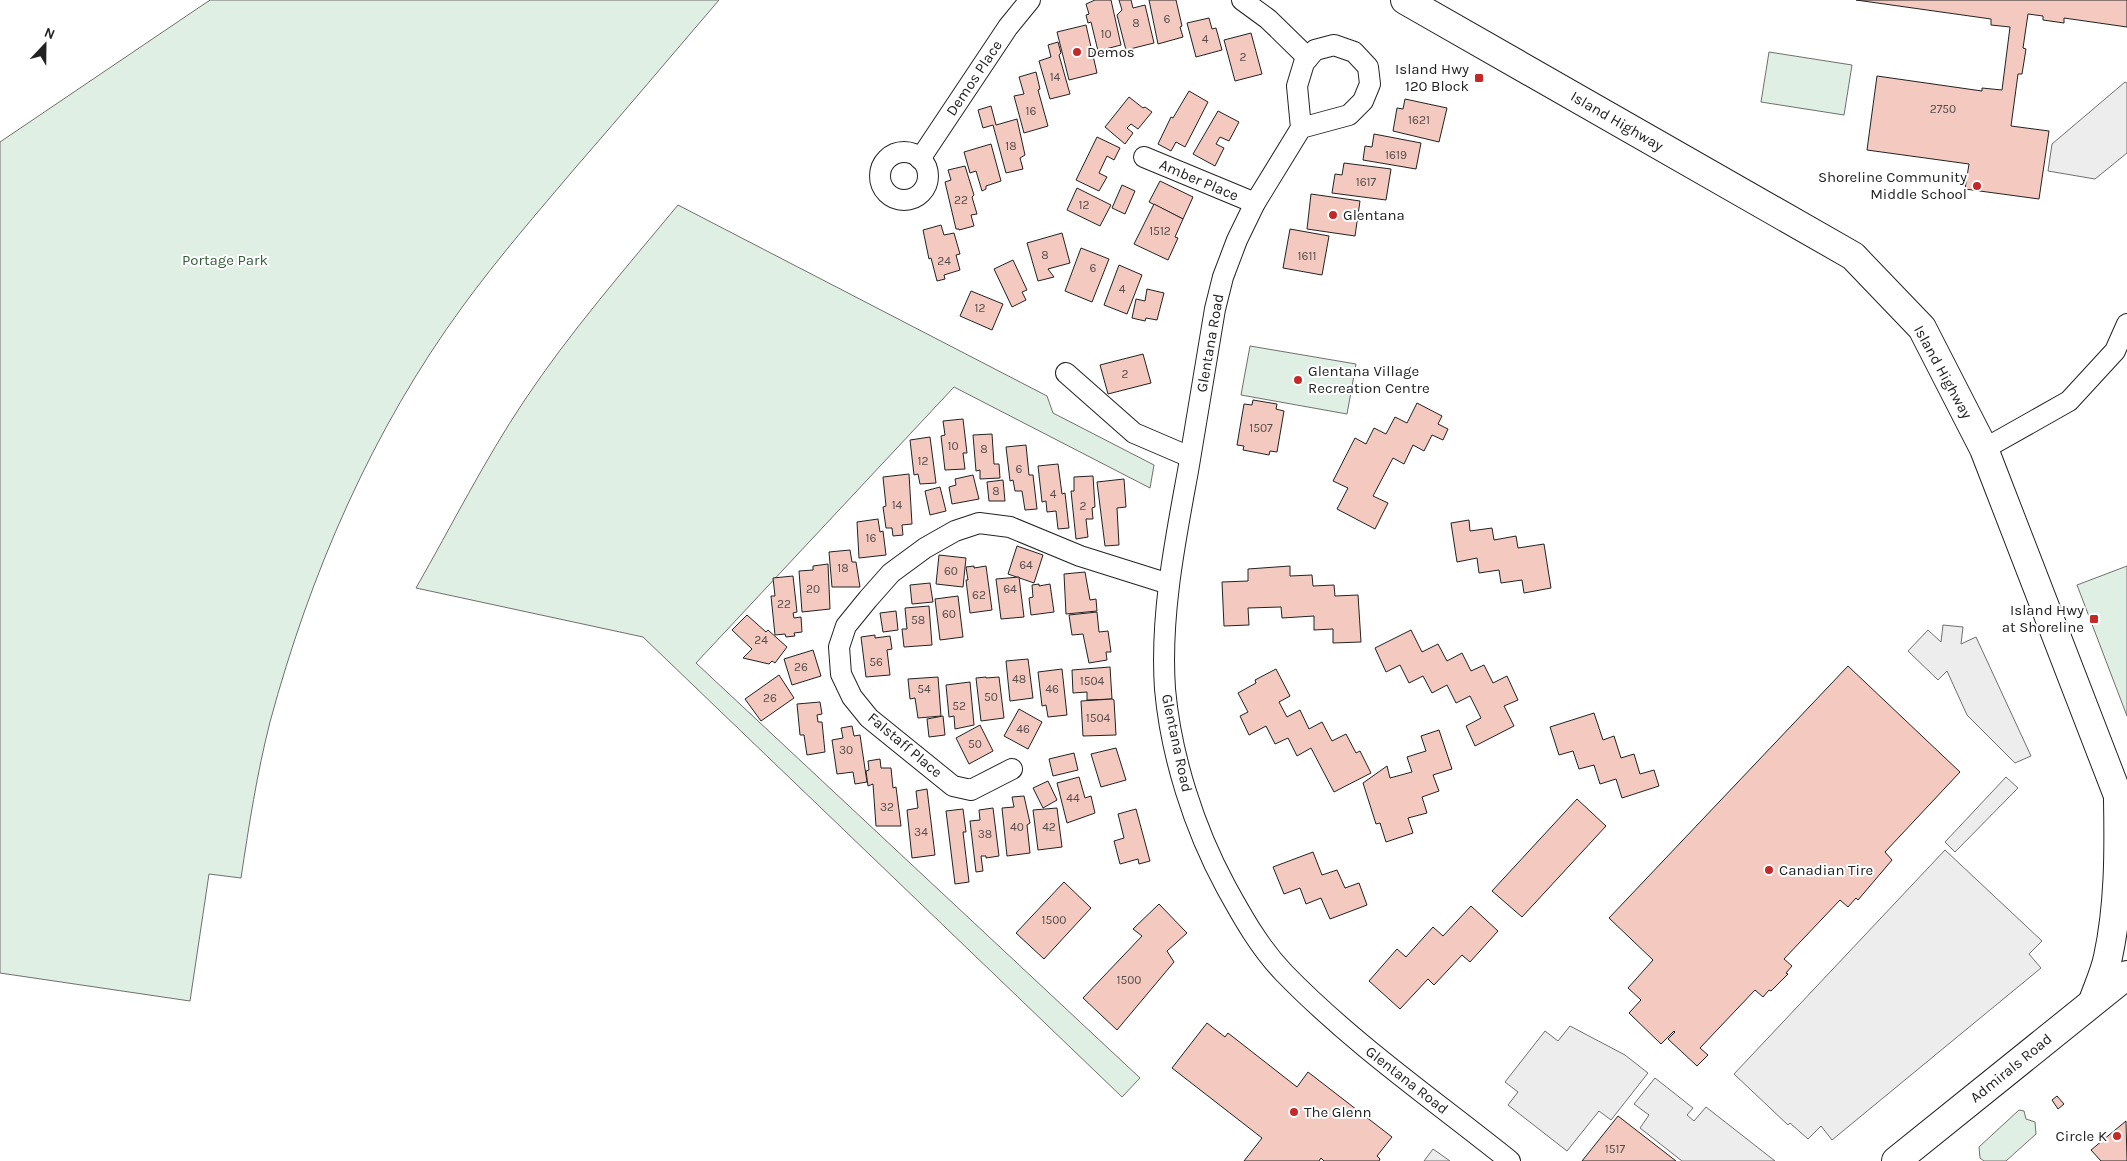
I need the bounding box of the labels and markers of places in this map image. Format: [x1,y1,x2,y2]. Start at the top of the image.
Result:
place label: Demos [1087,43,1135,61]
marker: Demos [1071,46,1083,58]
place label: Island Hwy 120 Block [1395,60,1469,95]
marker: Island Hwy 120 Block [1473,72,1485,84]
place label: Shoreline Community Middle School [1818,168,1967,203]
marker: Shoreline Community Middle School [1971,180,1983,192]
place label: Glentana [1343,206,1405,224]
marker: Glentana [1327,209,1339,221]
place label: Glentana Village Recreation Centre [1308,362,1430,397]
marker: Glentana Village Recreation Centre [1292,374,1304,386]
place label: Island Hwy at Shoreline [2002,601,2084,636]
marker: Island Hwy at Shoreline [2088,613,2100,625]
place label: Canadian Tire [1779,861,1873,879]
marker: Canadian Tire [1763,864,1775,876]
place label: The Glenn [1304,1103,1372,1121]
marker: The Glenn [1288,1106,1300,1118]
place label: Circle K [2056,1127,2107,1145]
marker: Circle K [2111,1130,2123,1142]

